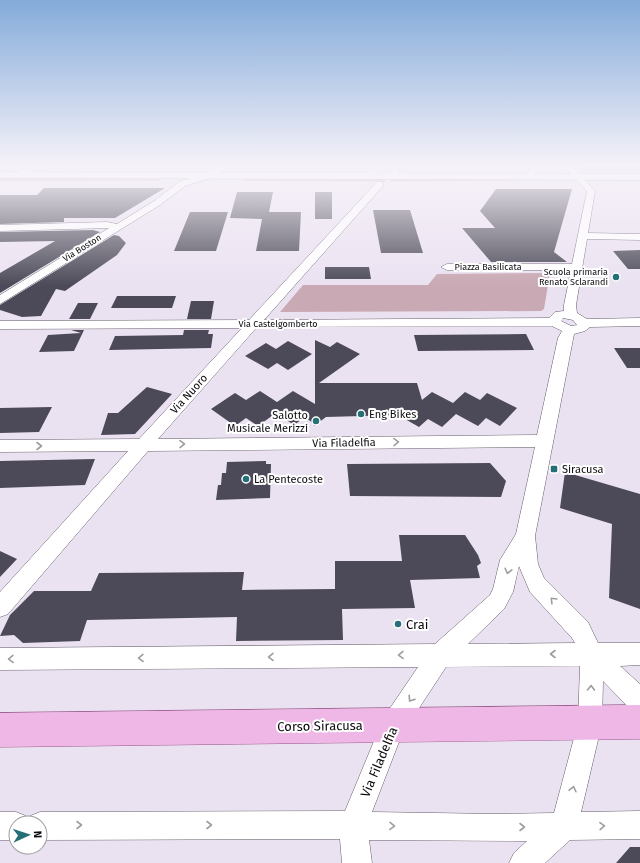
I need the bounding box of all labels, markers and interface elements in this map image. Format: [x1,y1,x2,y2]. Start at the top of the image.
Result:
street label: Via Boston [61,232,103,264]
street label: Piazza Basilicata [454,262,522,272]
place label: Scuola primaria Renato Sclarandi [539,267,608,287]
marker: Scuola primaria Renato Sclarandi [611,272,621,282]
street label: Via Castelgomberto [238,319,318,329]
street label: Via Nuoro [168,372,210,416]
place label: Eng Bikes [369,408,416,421]
place label: Salotto Musicale Merizzi [227,409,308,435]
marker: Eng Bikes [356,409,366,419]
marker: Salotto Musicale Merizzi [311,416,321,426]
street label: Via Filadelfia [312,436,376,450]
one-way arrow [393,438,399,446]
one-way arrow [179,440,185,448]
one-way arrow [36,441,42,450]
place label: Siracusa [562,463,604,476]
marker: Siracusa [549,464,559,474]
place label: La Pentecoste [254,473,323,486]
marker: La Pentecoste [241,474,251,484]
one-way arrow [504,567,512,574]
one-way arrow [550,597,558,605]
place label: Crai [406,617,428,632]
marker: Crai [393,619,403,629]
one-way arrow [550,650,556,658]
one-way arrow [398,651,404,659]
one-way arrow [268,652,274,661]
one-way arrow [138,654,144,662]
one-way arrow [8,655,14,663]
one-way arrow [587,685,595,691]
one-way arrow [408,695,415,702]
street label: Corso Siracusa [277,718,363,734]
street label: Via Filadelfia [357,725,401,799]
one-way arrow [568,786,576,792]
north arrow [8,815,48,855]
one-way arrow [76,821,82,829]
one-way arrow [206,821,212,829]
one-way arrow [389,822,395,830]
one-way arrow [599,822,605,830]
one-way arrow [519,823,525,832]
text: N [31,831,44,838]

